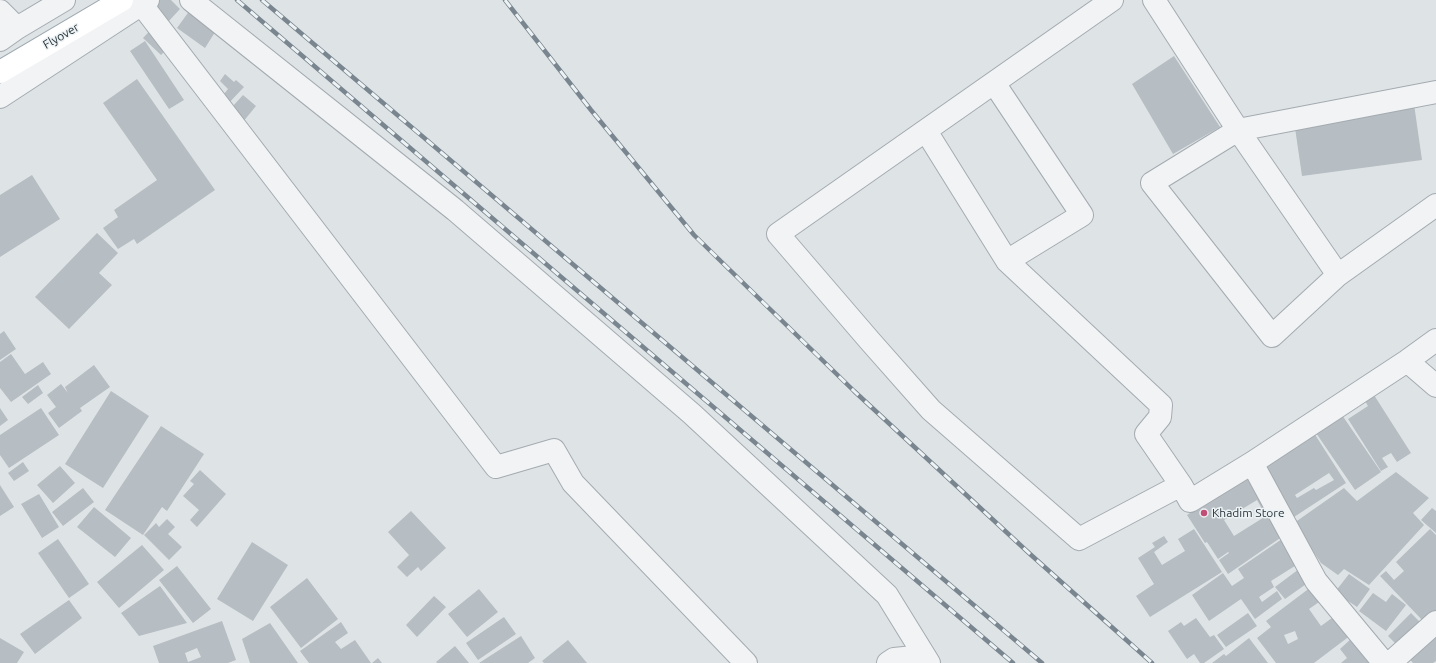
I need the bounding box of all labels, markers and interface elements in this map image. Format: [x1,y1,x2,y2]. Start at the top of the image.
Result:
street label: Flyover [40,20,82,52]
place label: Khadim Store [1212,506,1285,520]
marker: Khadim Store [1199,508,1209,518]

